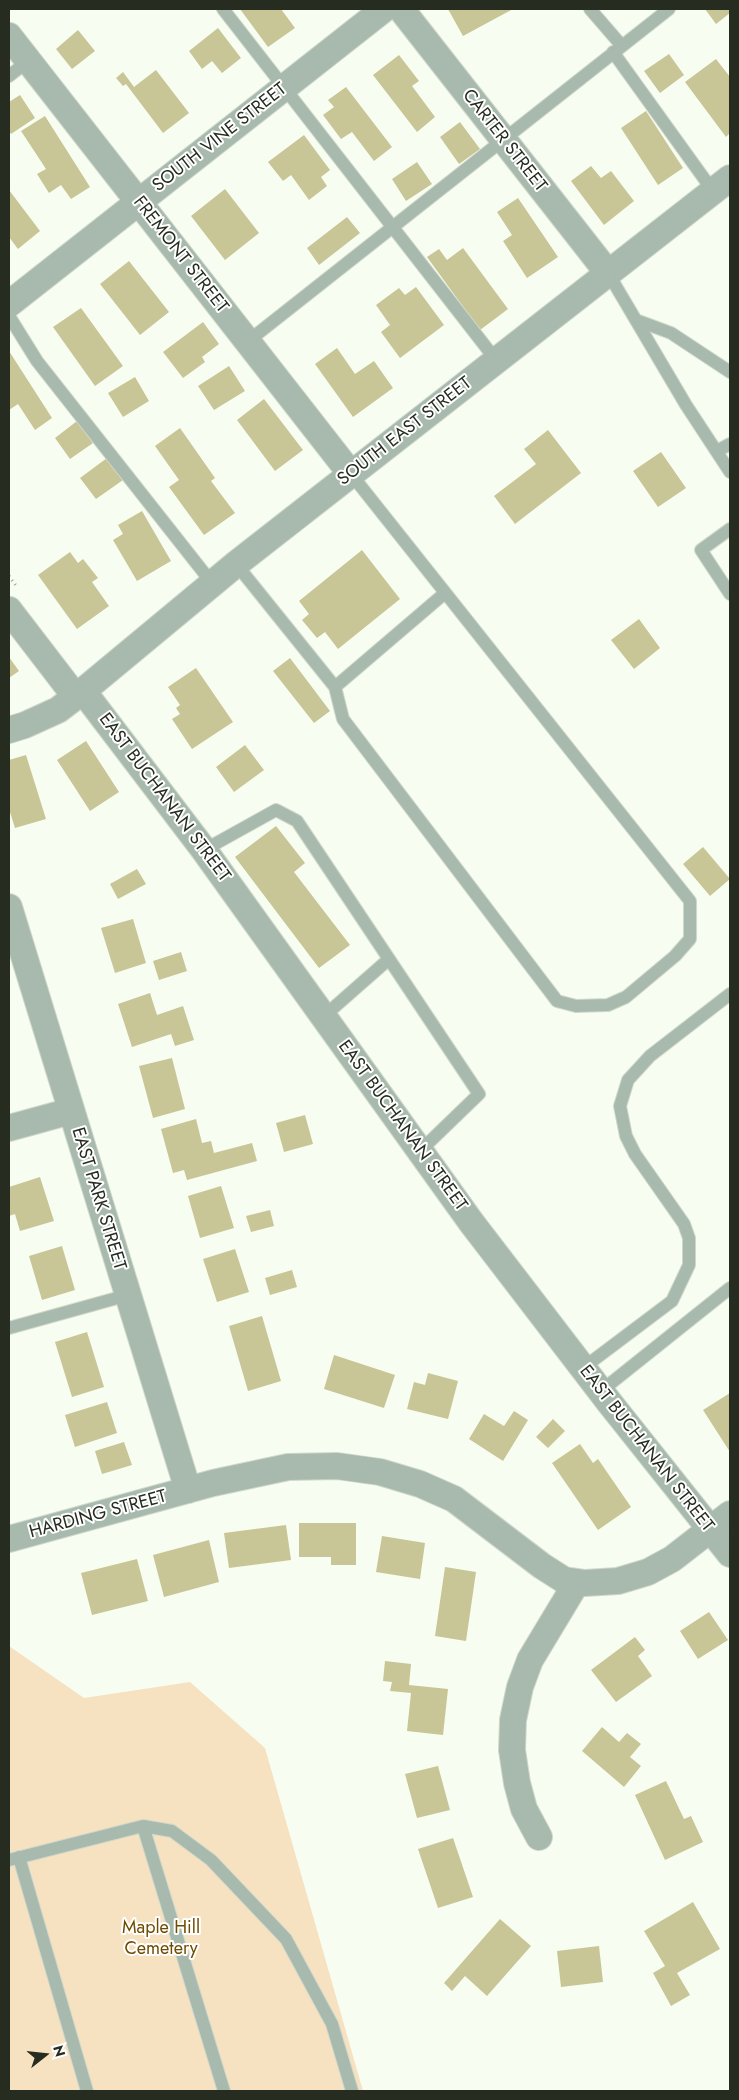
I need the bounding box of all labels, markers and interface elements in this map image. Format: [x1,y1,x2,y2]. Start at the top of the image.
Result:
street label: SOUTH VINE STREET [149,79,291,197]
street label: CARTER STREET [457,85,551,197]
street label: FREMONT STREET [128,192,232,318]
street label: SOUTH EAST STREET [334,373,476,491]
street label: EAST BUCHANAN STREET [94,709,234,887]
street label: EAST BUCHANAN STREET [333,1037,471,1215]
street label: EAST PARK STREET [66,1125,130,1273]
street label: EAST BUCHANAN STREET [574,1361,718,1537]
street label: HARDING STREET [27,1486,169,1544]
park label: Maple Hill Cemetery [122,1918,200,1960]
north arrow [20,2030,70,2080]
text: N [48,2043,71,2059]

